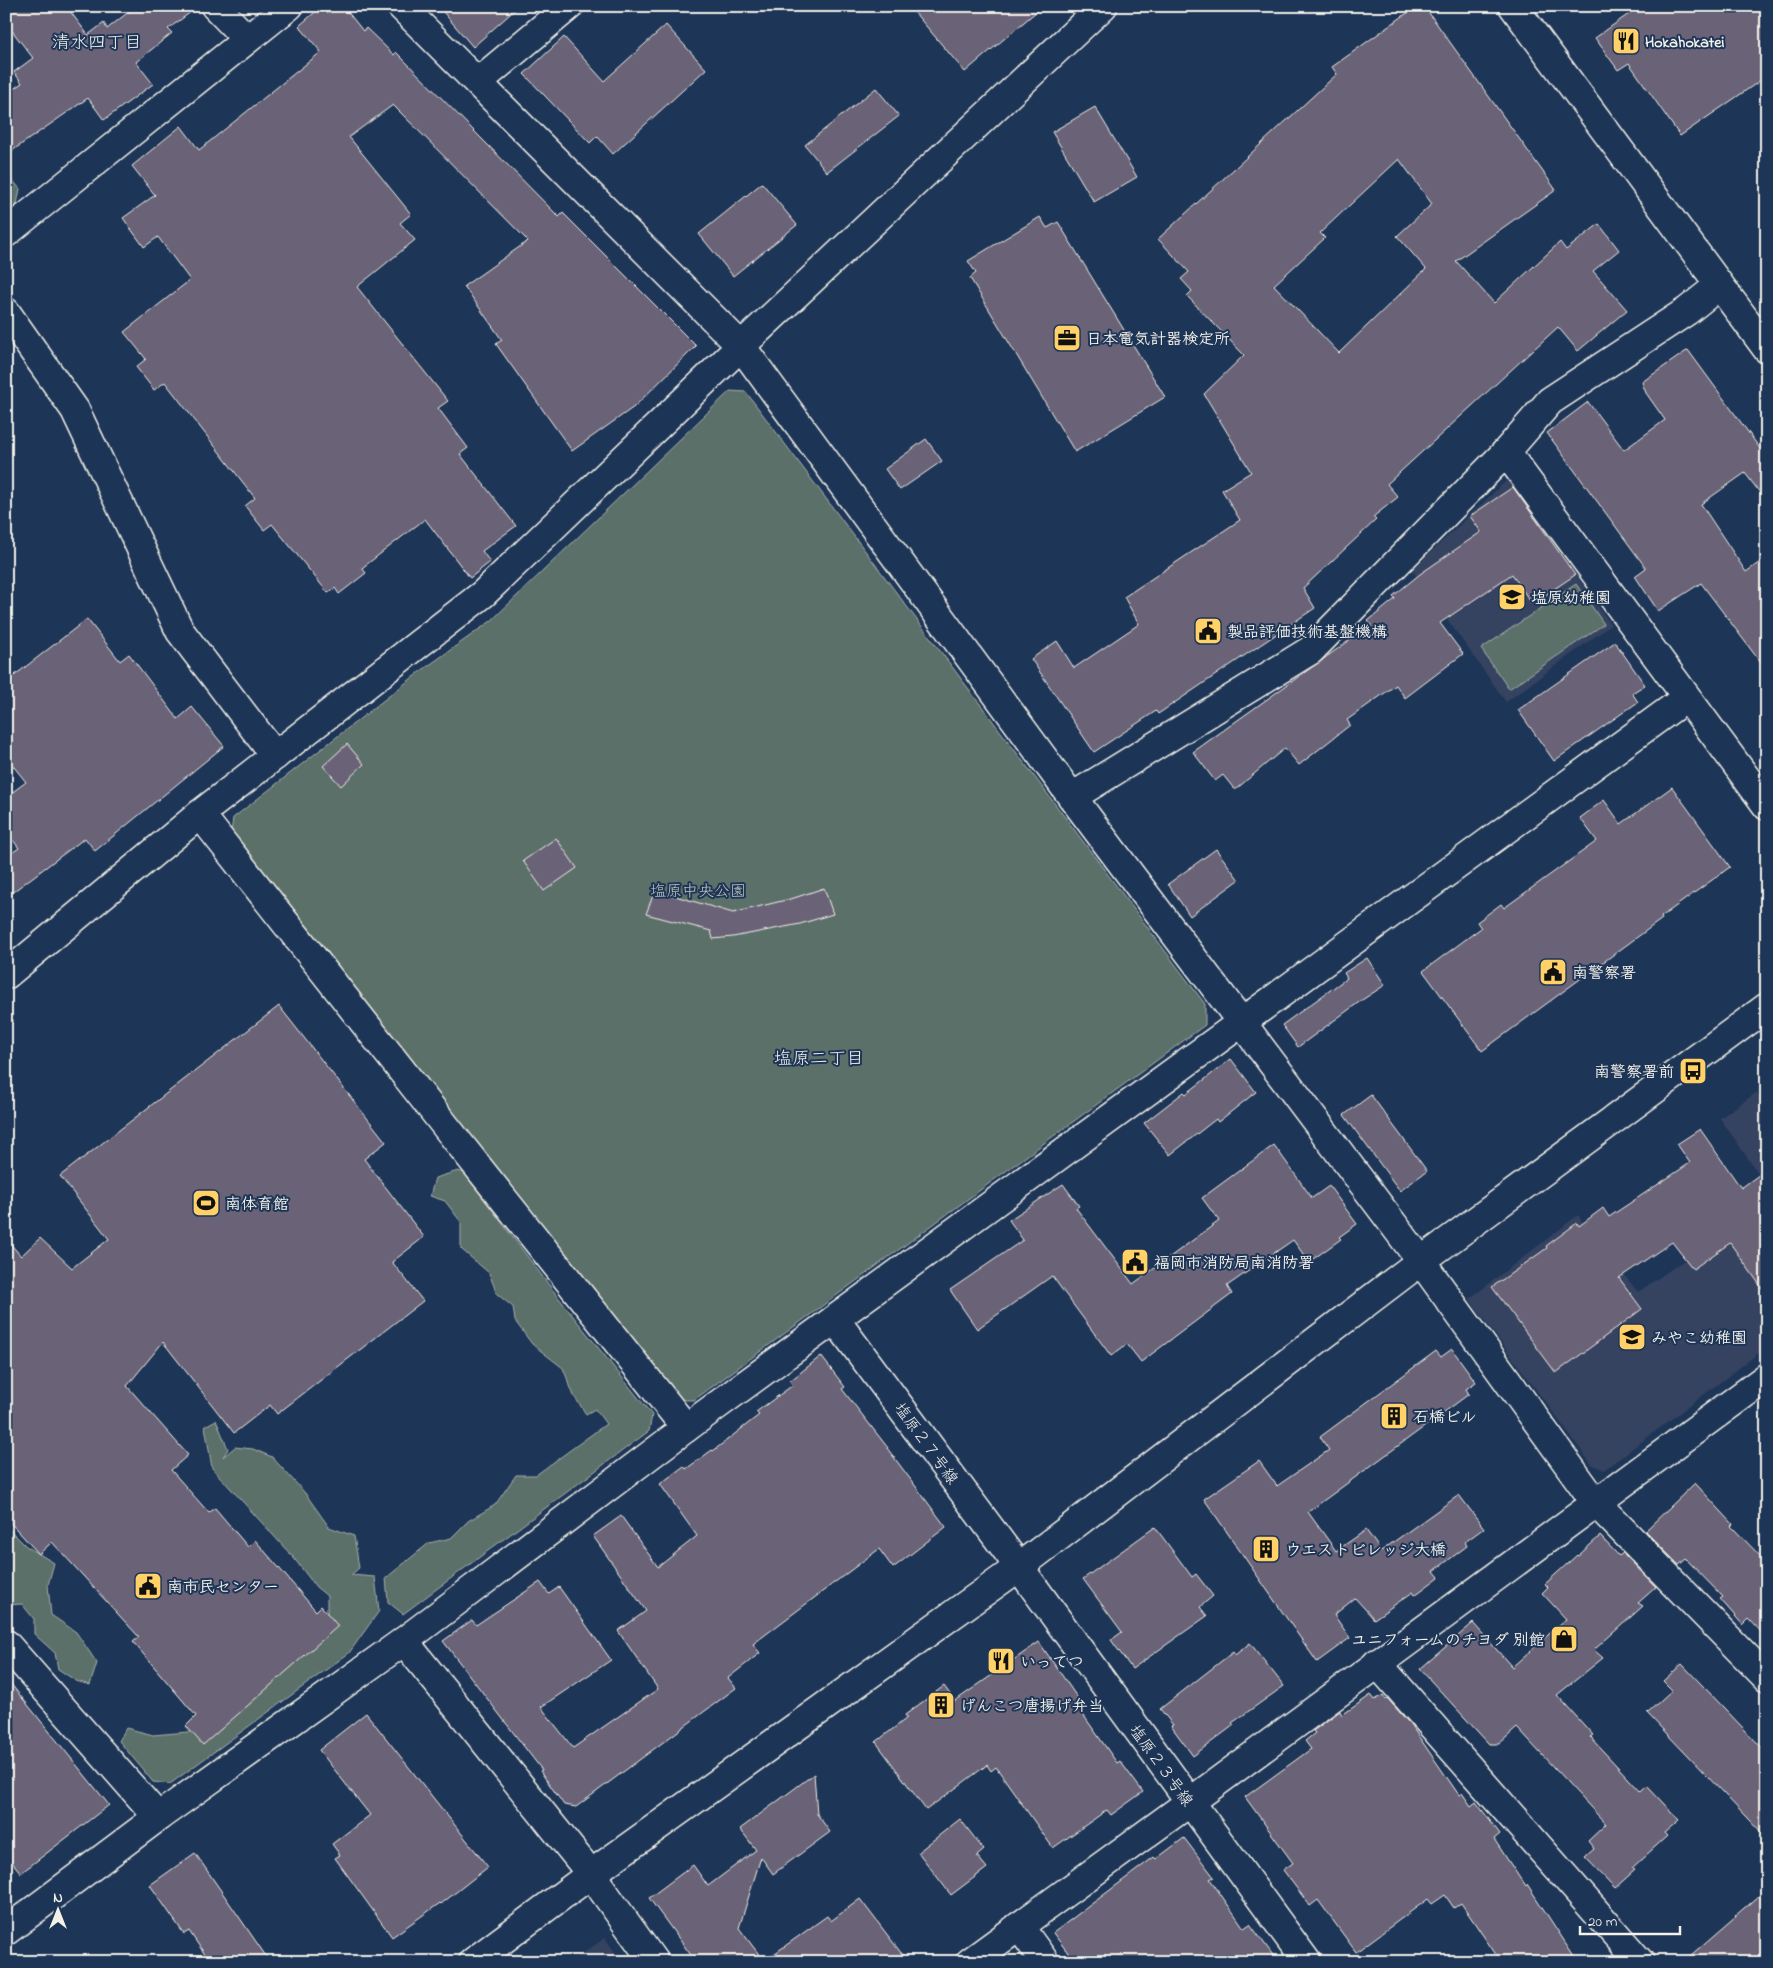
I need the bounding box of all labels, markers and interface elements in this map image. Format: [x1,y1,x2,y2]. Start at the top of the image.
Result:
restaurant icon: Hokahokatei [1611,26,1641,56]
district label: 清水四丁目 [52,31,142,57]
place label: Hokahokatei [1645,31,1724,55]
office icon: 日本電気計器検定所 [1052,323,1082,353]
place label: 日本電気計器検定所 [1086,328,1230,352]
school or university icon: 塩原幼稚園 [1497,582,1527,612]
place label: 塩原幼稚園 [1531,587,1611,611]
public building icon: 製品評価技術基盤機構 [1193,616,1223,646]
place label: 製品評価技術基盤機構 [1227,621,1388,645]
park label: 塩原中央公園 [650,880,746,904]
public building icon: 南警察署 [1538,957,1568,987]
place label: 南警察署 [1572,962,1636,986]
district label: 塩原二丁目 [774,1047,864,1073]
bus stop icon: 南警察署前 [1678,1056,1708,1086]
place label: 南警察署前 [1594,1061,1674,1085]
sports icon: 南体育館 [191,1188,221,1218]
place label: 南体育館 [225,1193,289,1217]
public building icon: 福岡市消防局南消防署 [1120,1247,1150,1277]
place label: 福岡市消防局南消防署 [1154,1252,1314,1276]
school or university icon: みやこ幼稚園 [1617,1322,1647,1352]
place label: みやこ幼稚園 [1651,1327,1747,1351]
street label: 塩原２７号線 [887,1398,963,1490]
building icon: 石橋ビル [1379,1401,1409,1431]
place label: 石橋ビル [1413,1406,1477,1430]
building icon: ウエストビレッジ大橋 [1251,1534,1281,1564]
place label: ウエストビレッジ大橋 [1285,1539,1446,1563]
public building icon: 南市民センター [133,1571,163,1601]
place label: 南市民センター [167,1576,279,1600]
shop icon: ユニフォームのチヨダ 別館 [1549,1624,1579,1654]
place label: ユニフォームのチヨダ 別館 [1351,1629,1545,1653]
restaurant icon: いってつ [986,1646,1016,1676]
place label: いってつ [1020,1651,1084,1675]
building icon: げんこつ唐揚げ弁当 [926,1690,956,1720]
place label: げんこつ唐揚げ弁当 [960,1695,1104,1719]
street label: 塩原２３号線 [1122,1720,1198,1812]
north arrow [32,1886,82,1936]
text: N [53,1888,63,1909]
scale bar [1580,1903,1680,1935]
text: 20 m [1588,1911,1618,1933]

